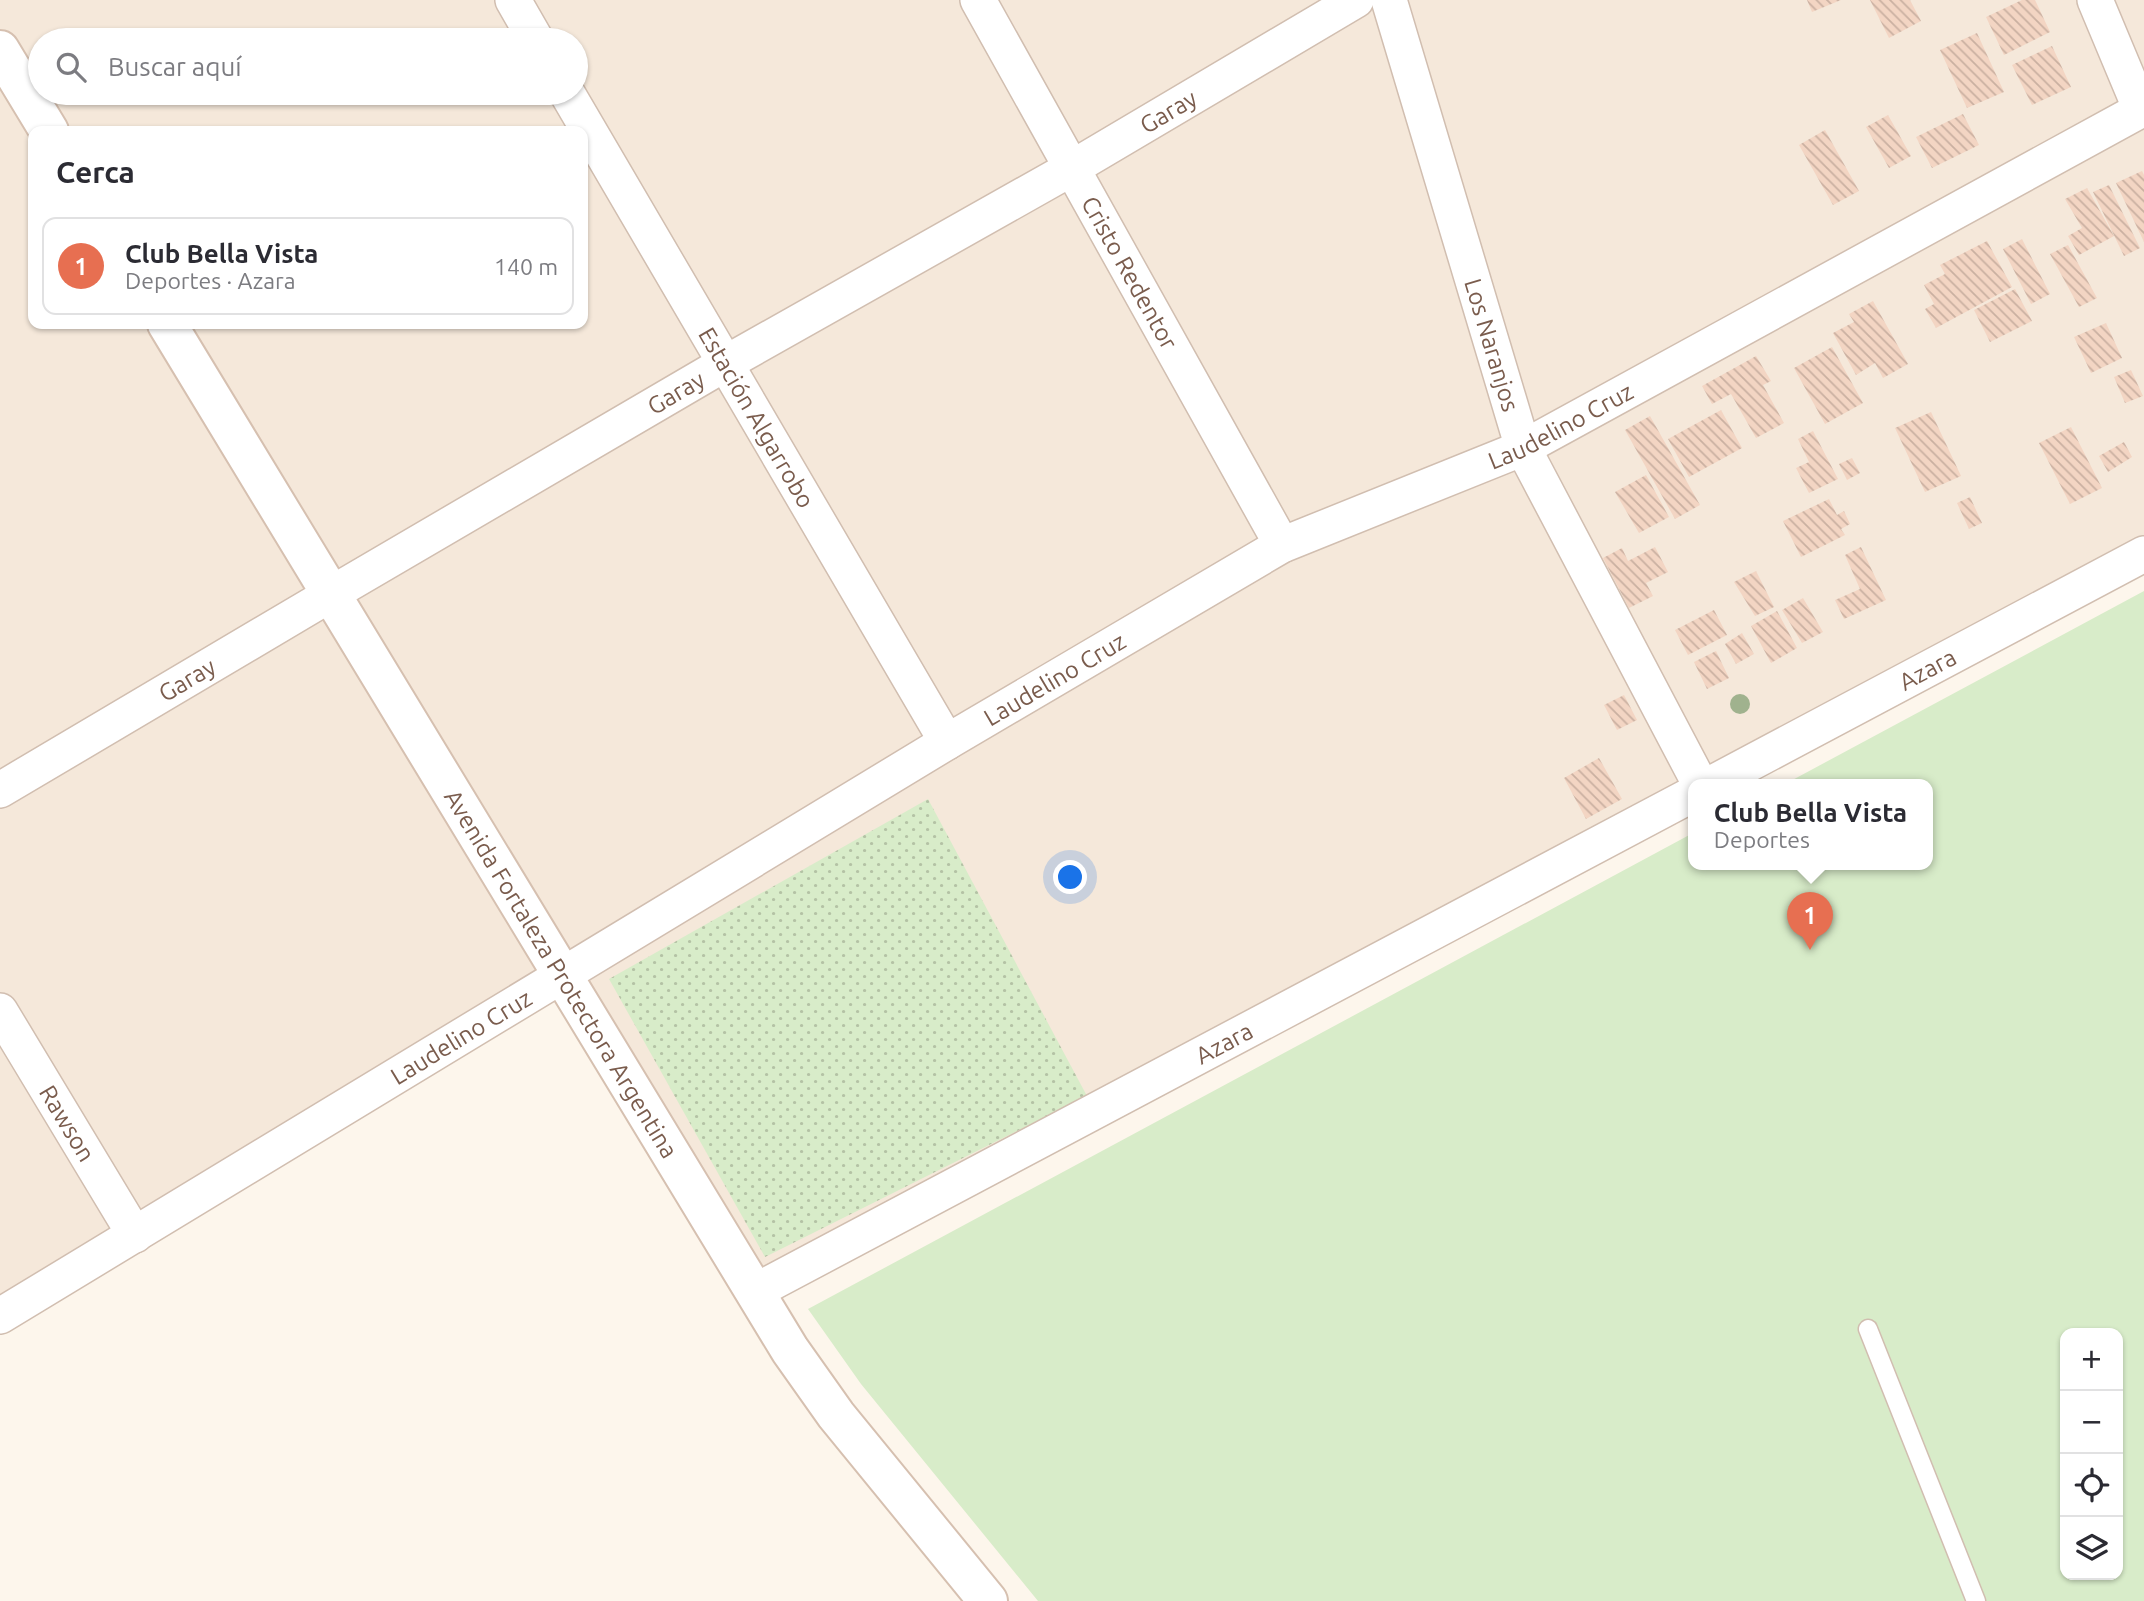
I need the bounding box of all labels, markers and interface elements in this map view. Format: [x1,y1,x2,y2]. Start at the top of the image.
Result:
search box [28,28,588,105]
icon: search [52,48,90,86]
text: Buscar aquí [108,52,242,81]
street label: Garay [1135,84,1202,138]
text: Cerca [56,155,135,189]
street label: Cristo Redentor [1077,191,1183,354]
text: Club Bella Vista [125,239,318,268]
text: 1 [75,254,87,279]
text: 140 m [494,254,558,279]
text: Deportes · Azara [125,268,296,293]
street label: Los Naranjos [1460,275,1525,414]
street label: Estación Algarrobo [694,323,820,512]
street label: Garay [642,365,709,420]
street label: Laudelino Cruz [1484,377,1637,474]
street label: Laudelino Cruz [979,627,1130,731]
street label: Azara [1894,643,1961,695]
street label: Garay [153,652,220,707]
popup [1688,779,1933,870]
street label: Avenida Fortaleza Protectora Argentina [439,785,684,1163]
text: Club Bella Vista [1714,798,1907,827]
text: Deportes [1714,827,1810,852]
your location [1053,860,1087,894]
pin: 1 [1787,892,1833,950]
street label: Laudelino Cruz [386,984,536,1090]
street label: Azara [1191,1017,1257,1069]
street label: Rawson [34,1080,101,1166]
map controls [2060,1328,2123,1580]
button: + [2060,1328,2123,1391]
button: − [2060,1391,2123,1454]
button: locate [2060,1454,2123,1517]
button: layers [2060,1517,2123,1580]

